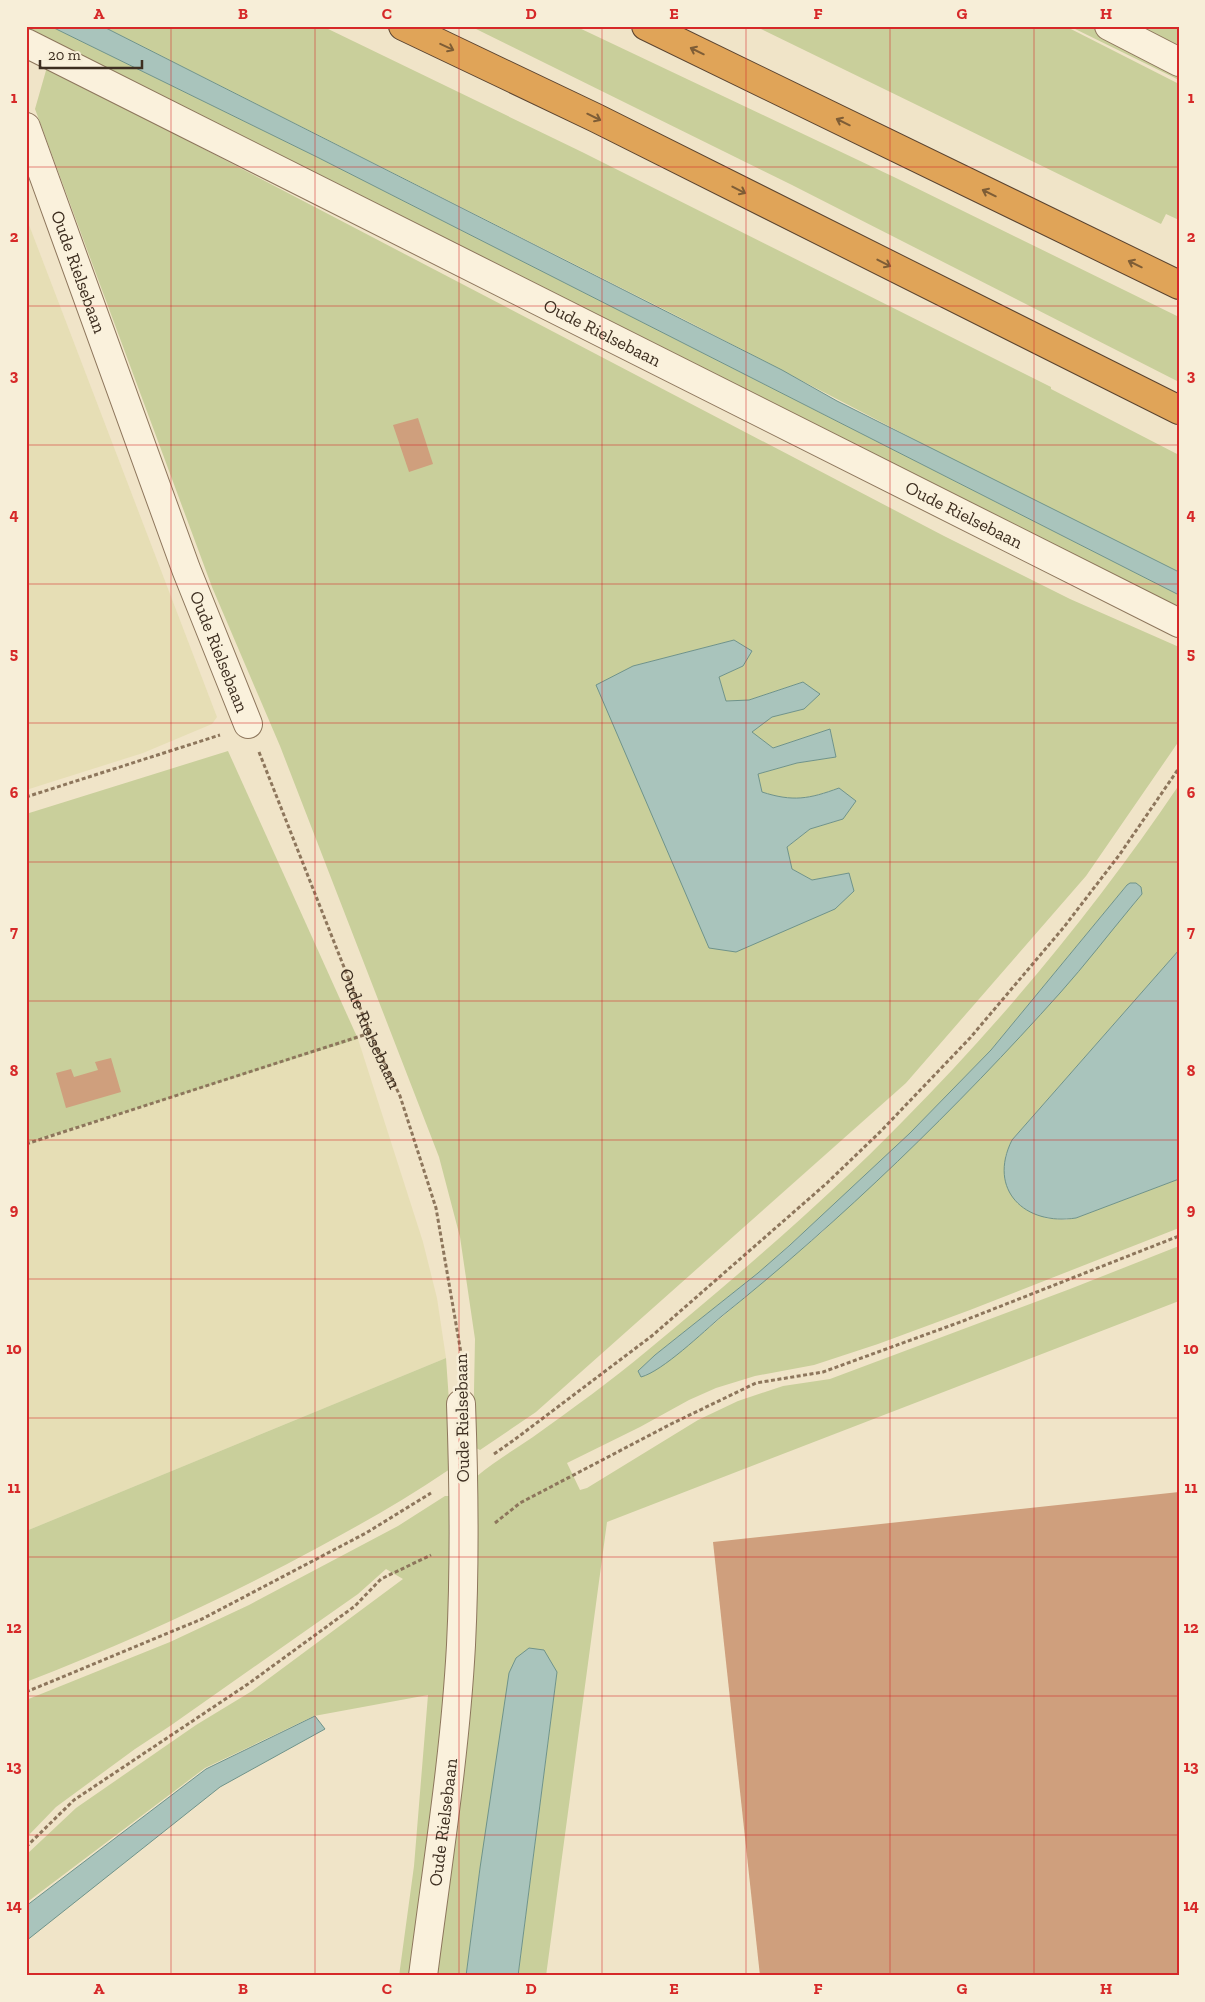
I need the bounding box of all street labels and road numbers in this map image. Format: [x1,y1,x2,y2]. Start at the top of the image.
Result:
street label: Oude Rielsebaan [46,207,111,337]
street label: Oude Rielsebaan [540,294,665,372]
street label: Oude Rielsebaan [902,476,1027,554]
street label: Oude Rielsebaan [185,588,253,716]
street label: Oude Rielsebaan [335,965,406,1093]
street label: Oude Rielsebaan [450,1353,474,1483]
street label: Oude Rielsebaan [424,1757,462,1888]

